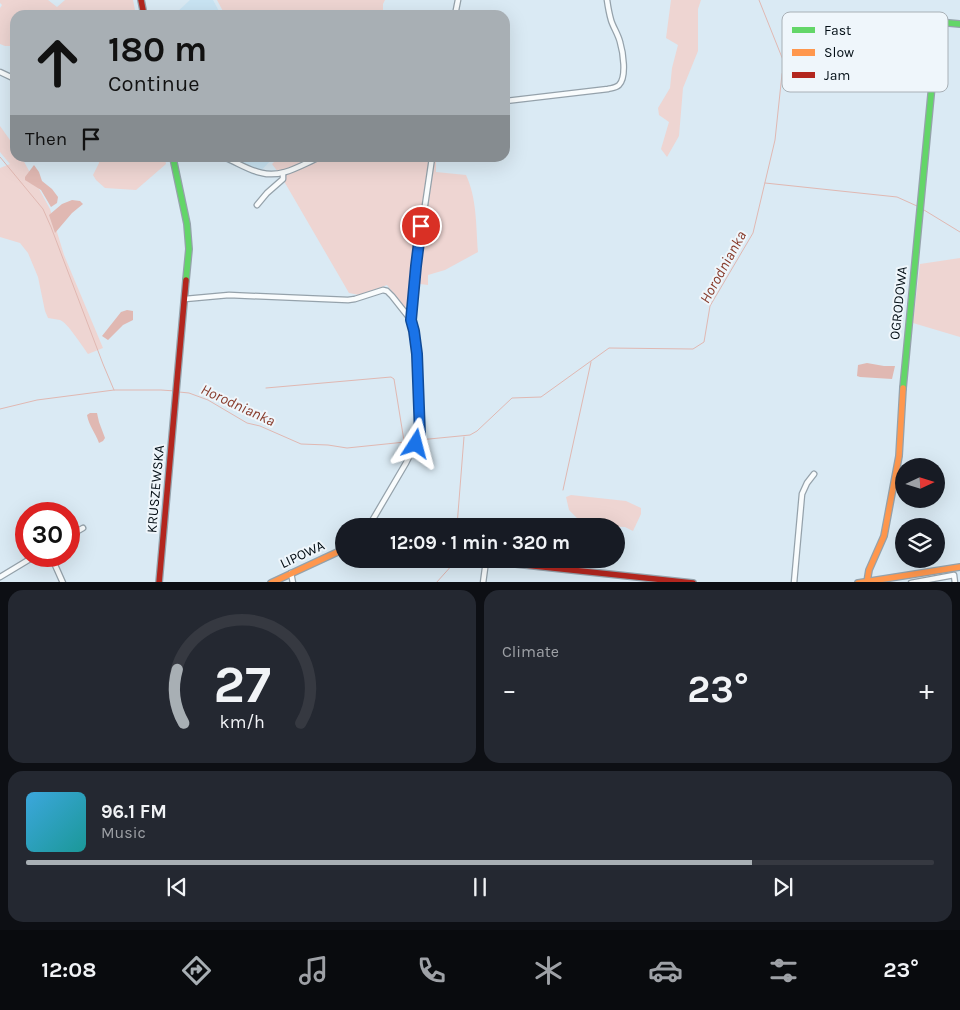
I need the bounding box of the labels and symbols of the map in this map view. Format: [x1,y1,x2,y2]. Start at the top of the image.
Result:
legend [782,12,948,92]
text: Fast [824,22,851,39]
text: Slow [824,44,854,61]
text: Jam [824,67,850,84]
pin [400,205,442,247]
water label: Horodnianka [696,228,750,306]
street label: OGRODOWA [886,265,911,341]
water label: Horodnianka [198,380,278,430]
position arrow [389,417,441,469]
street label: KRUSZEWSKA [143,444,168,534]
north arrow [895,458,945,508]
speed limit sign: 30 [15,502,80,567]
street label: LIPOWA [277,537,327,572]

